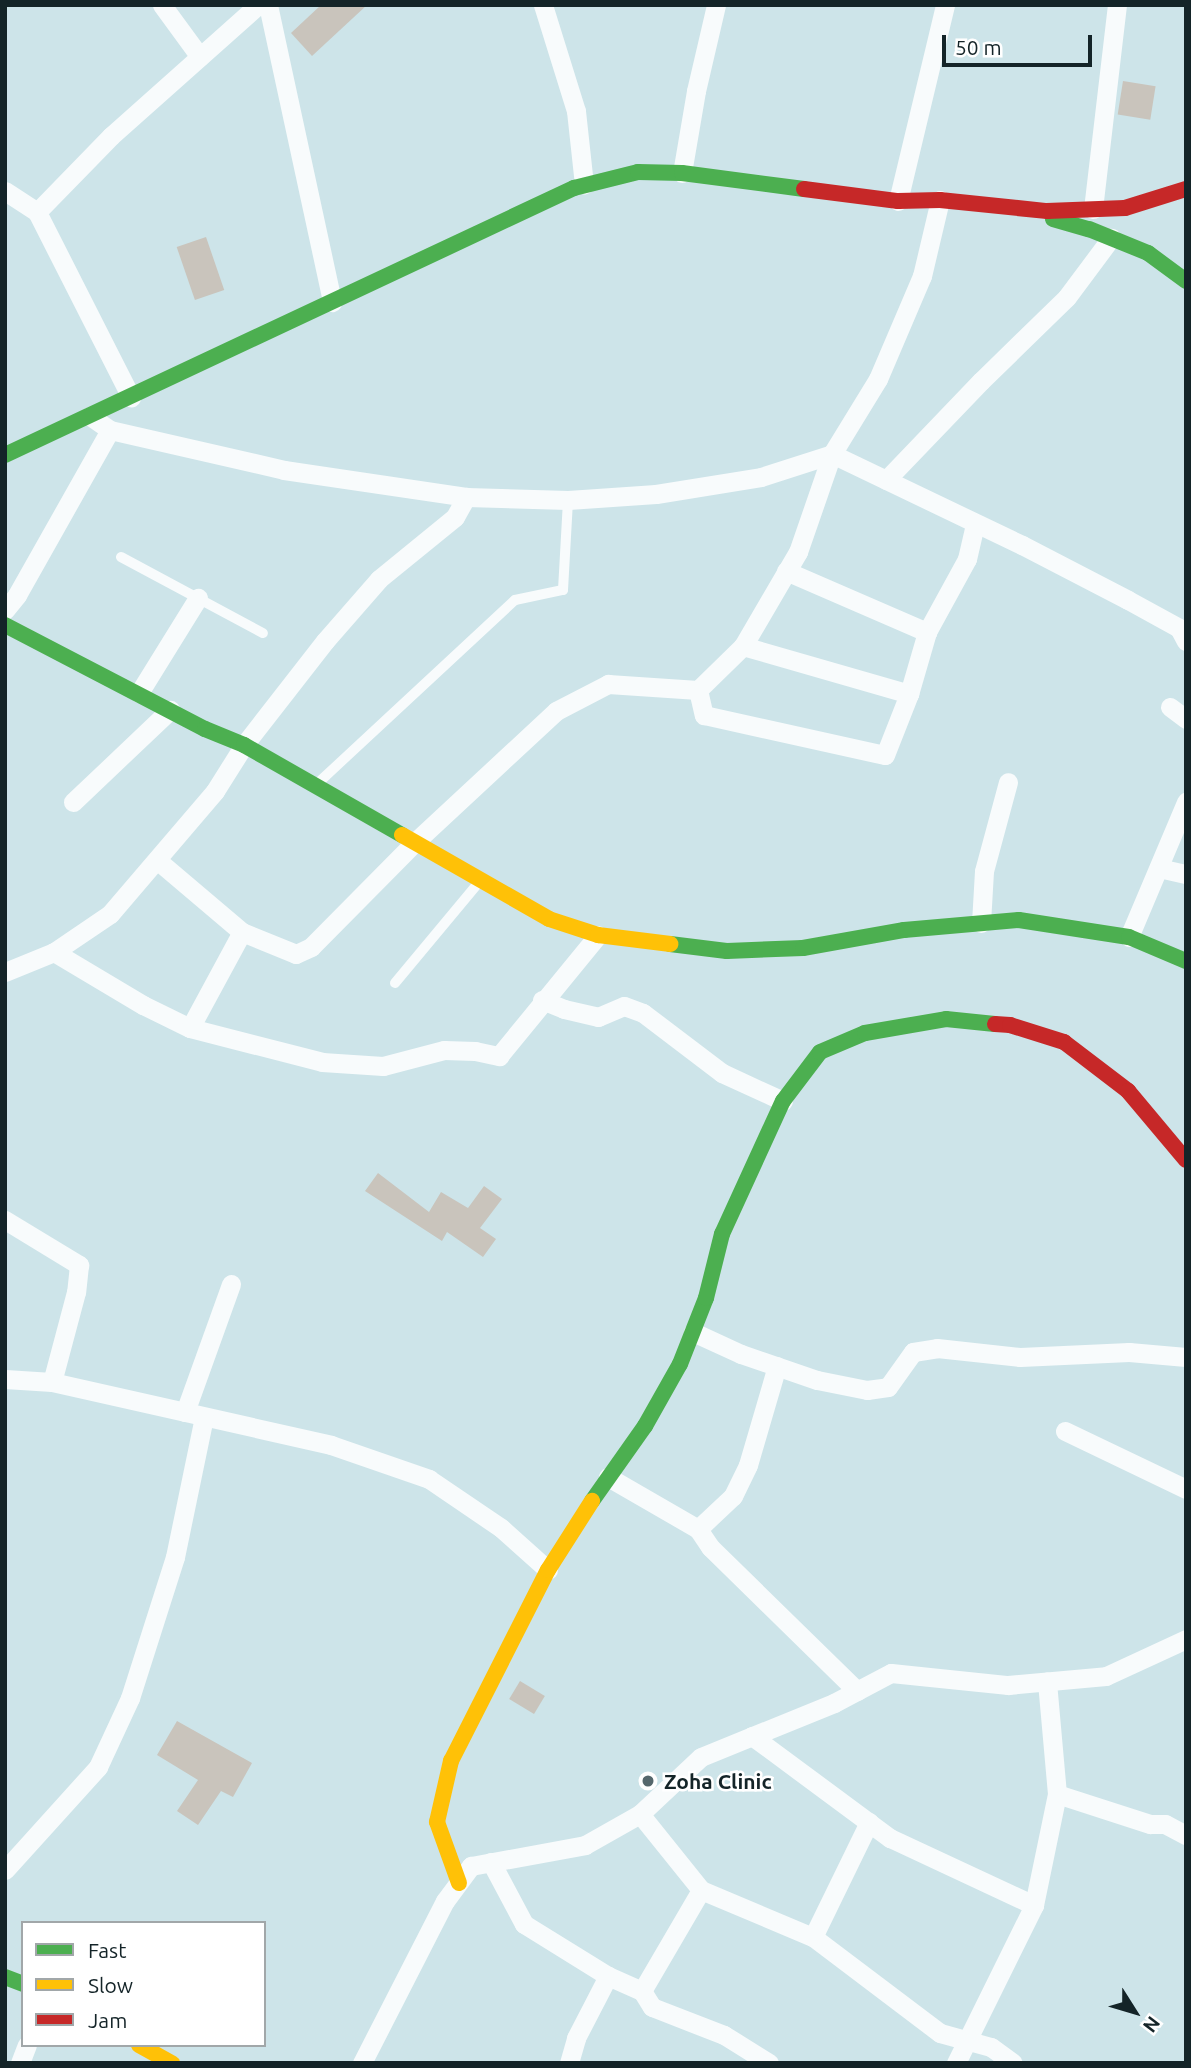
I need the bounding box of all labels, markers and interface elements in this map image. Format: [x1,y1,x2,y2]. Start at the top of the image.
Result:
scale bar [946,21,1096,65]
text: 50 m [955,35,1002,59]
place label: Zoha Clinic [664,1768,772,1794]
marker: Zoha Clinic [638,1771,658,1791]
legend [21,1921,266,2047]
text: Fast [88,1938,126,1962]
text: Slow [88,1973,133,1997]
north arrow [1100,1977,1170,2047]
text: Jam [88,2008,127,2032]
text: N [1139,2012,1165,2037]

